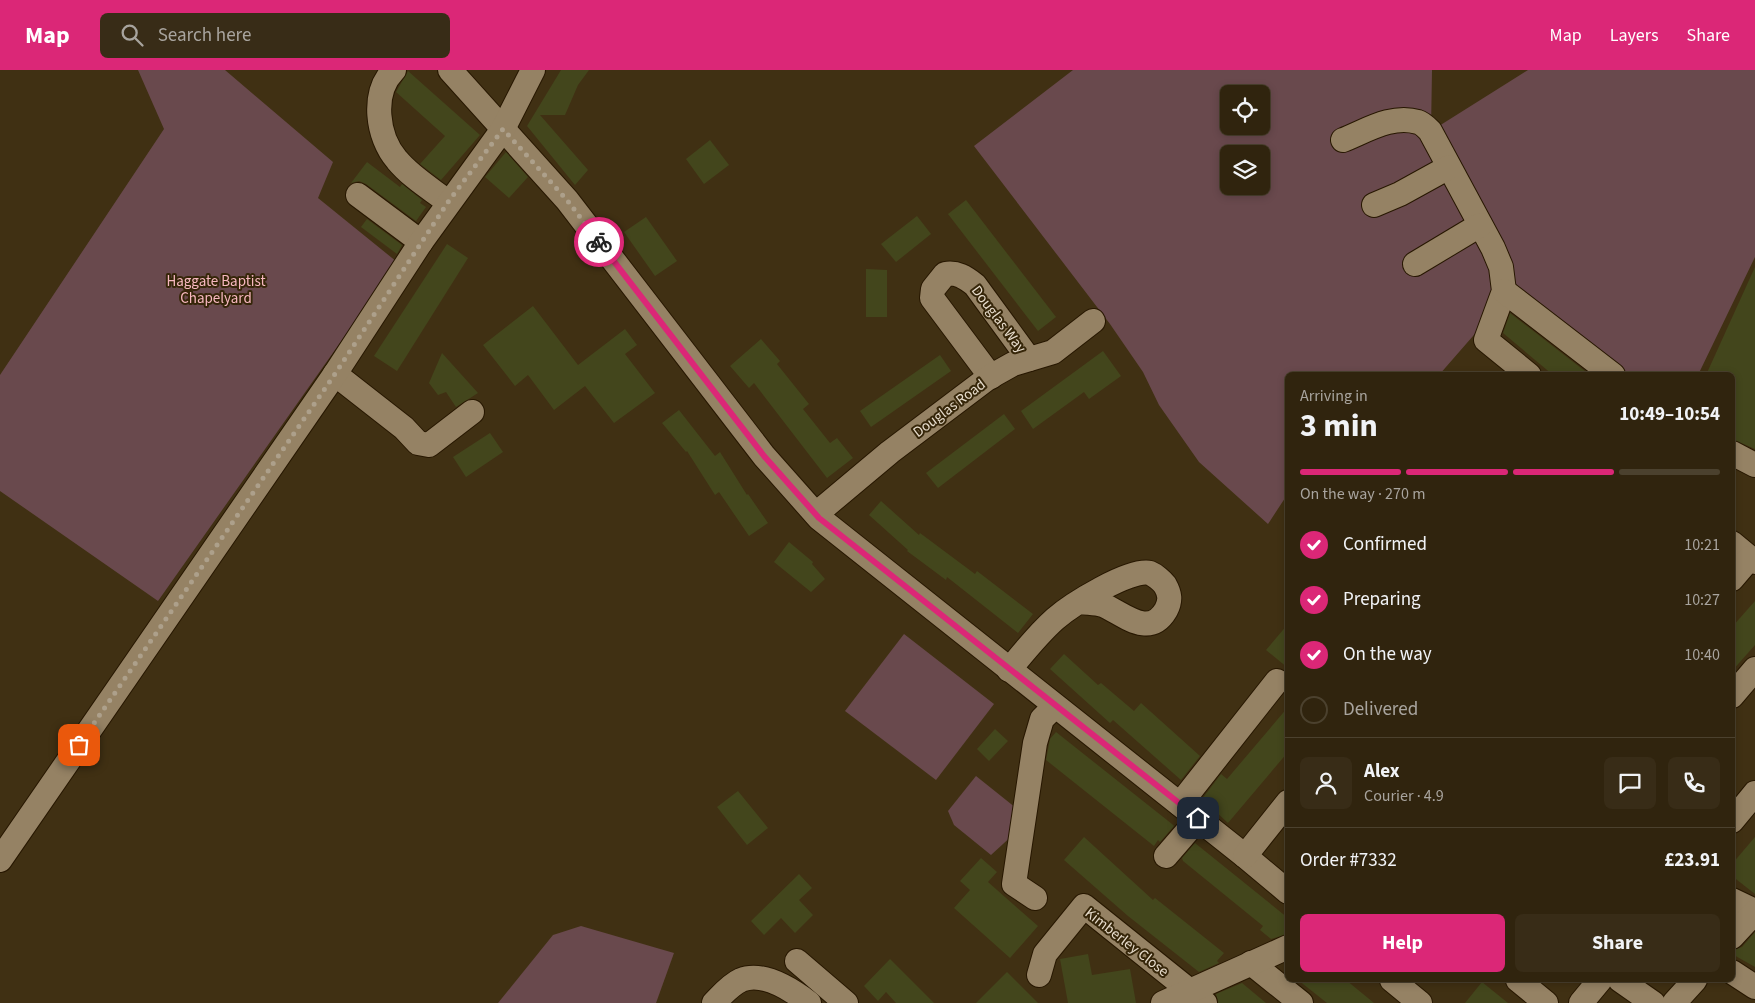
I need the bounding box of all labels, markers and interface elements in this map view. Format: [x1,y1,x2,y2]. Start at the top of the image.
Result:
search box [100,13,450,58]
text: Map [25,18,70,53]
icon: search [118,21,146,49]
text: Search here [158,22,251,49]
text: Map [1550,23,1582,48]
text: Layers [1610,23,1659,48]
text: Share [1687,23,1730,48]
map controls [1220,85,1270,195]
button: locate [1220,85,1270,135]
button: layers [1220,145,1270,195]
courier [574,217,624,267]
icon: bike [585,228,613,256]
park label: Haggate Baptist Chapelyard [166,271,266,309]
street label: Douglas Way [966,281,1031,358]
street label: Douglas Road [909,374,990,443]
text: Arriving in [1300,385,1368,407]
text: 10:49–10:54 [1619,401,1720,428]
text: 3 min [1300,403,1378,449]
text: On the way · 270 m [1300,483,1425,505]
icon: check [1300,531,1328,559]
text: Confirmed [1343,531,1427,558]
text: 10:21 [1684,534,1720,556]
icon: check [1300,586,1328,614]
text: Preparing [1343,586,1421,613]
text: 10:27 [1684,589,1720,611]
icon: check [1300,641,1328,669]
text: On the way [1343,641,1432,668]
text: 10:40 [1684,644,1720,666]
text: Delivered [1343,696,1418,723]
pin [58,724,100,766]
icon: bag [65,731,93,759]
button: person [1300,757,1352,809]
button: chat [1604,757,1656,809]
button: phone [1668,757,1720,809]
text: Alex [1364,758,1400,785]
text: Courier · 4.9 [1364,785,1444,807]
pin [1177,797,1219,839]
icon: home [1184,804,1212,832]
text: Order #7332 [1300,847,1397,874]
text: £23.91 [1664,847,1720,874]
street label: Kimberley Close [1080,903,1173,982]
button: Help [1300,914,1505,972]
button: Share [1515,914,1720,972]

